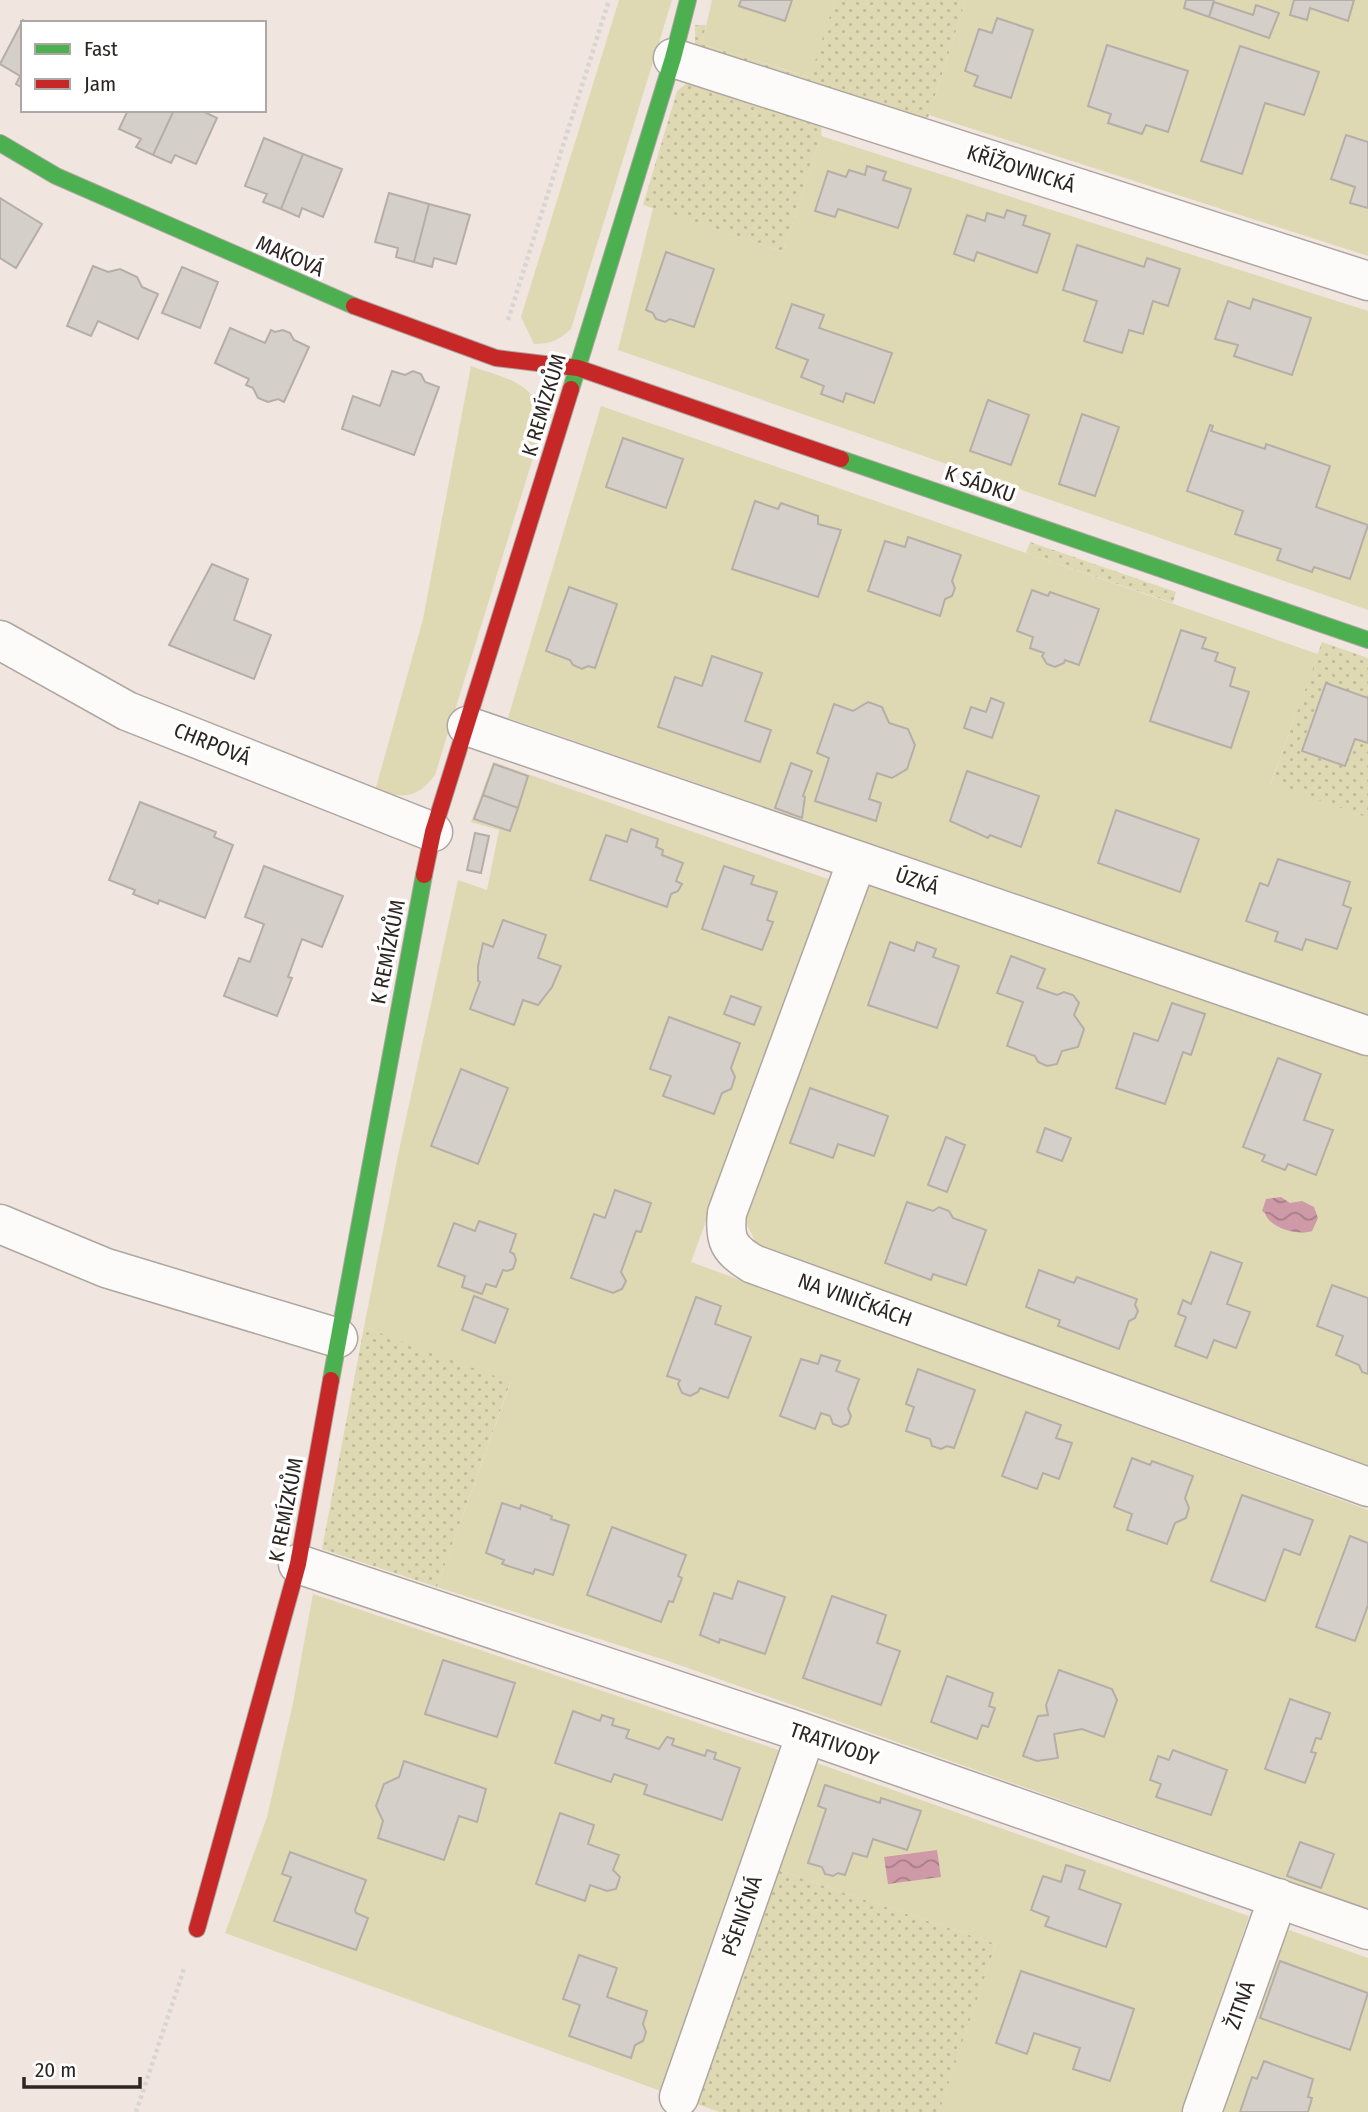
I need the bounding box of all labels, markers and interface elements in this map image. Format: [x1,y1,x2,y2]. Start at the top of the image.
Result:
legend [21,21,266,112]
text: Fast [84,36,118,62]
text: Jam [84,71,116,97]
street label: KŘÍŽOVNICKÁ [964,139,1078,199]
street label: MAKOVÁ [252,230,328,282]
street label: K REMÍZKŮM [516,351,572,459]
street label: K SÁDKU [941,460,1019,508]
street label: CHRPOVÁ [170,717,254,771]
street label: ÚZKÁ [892,862,942,900]
street label: K REMÍZKŮM [365,898,411,1006]
street label: NA VINIČKÁCH [795,1267,915,1333]
street label: K REMÍZKŮM [263,1456,309,1564]
street label: TRATIVODY [786,1717,882,1771]
street label: PŠENIČNÁ [716,1872,768,1960]
street label: ŽITNÁ [1219,1978,1261,2032]
scale bar [24,2046,140,2090]
text: 20 m [35,2057,76,2083]

